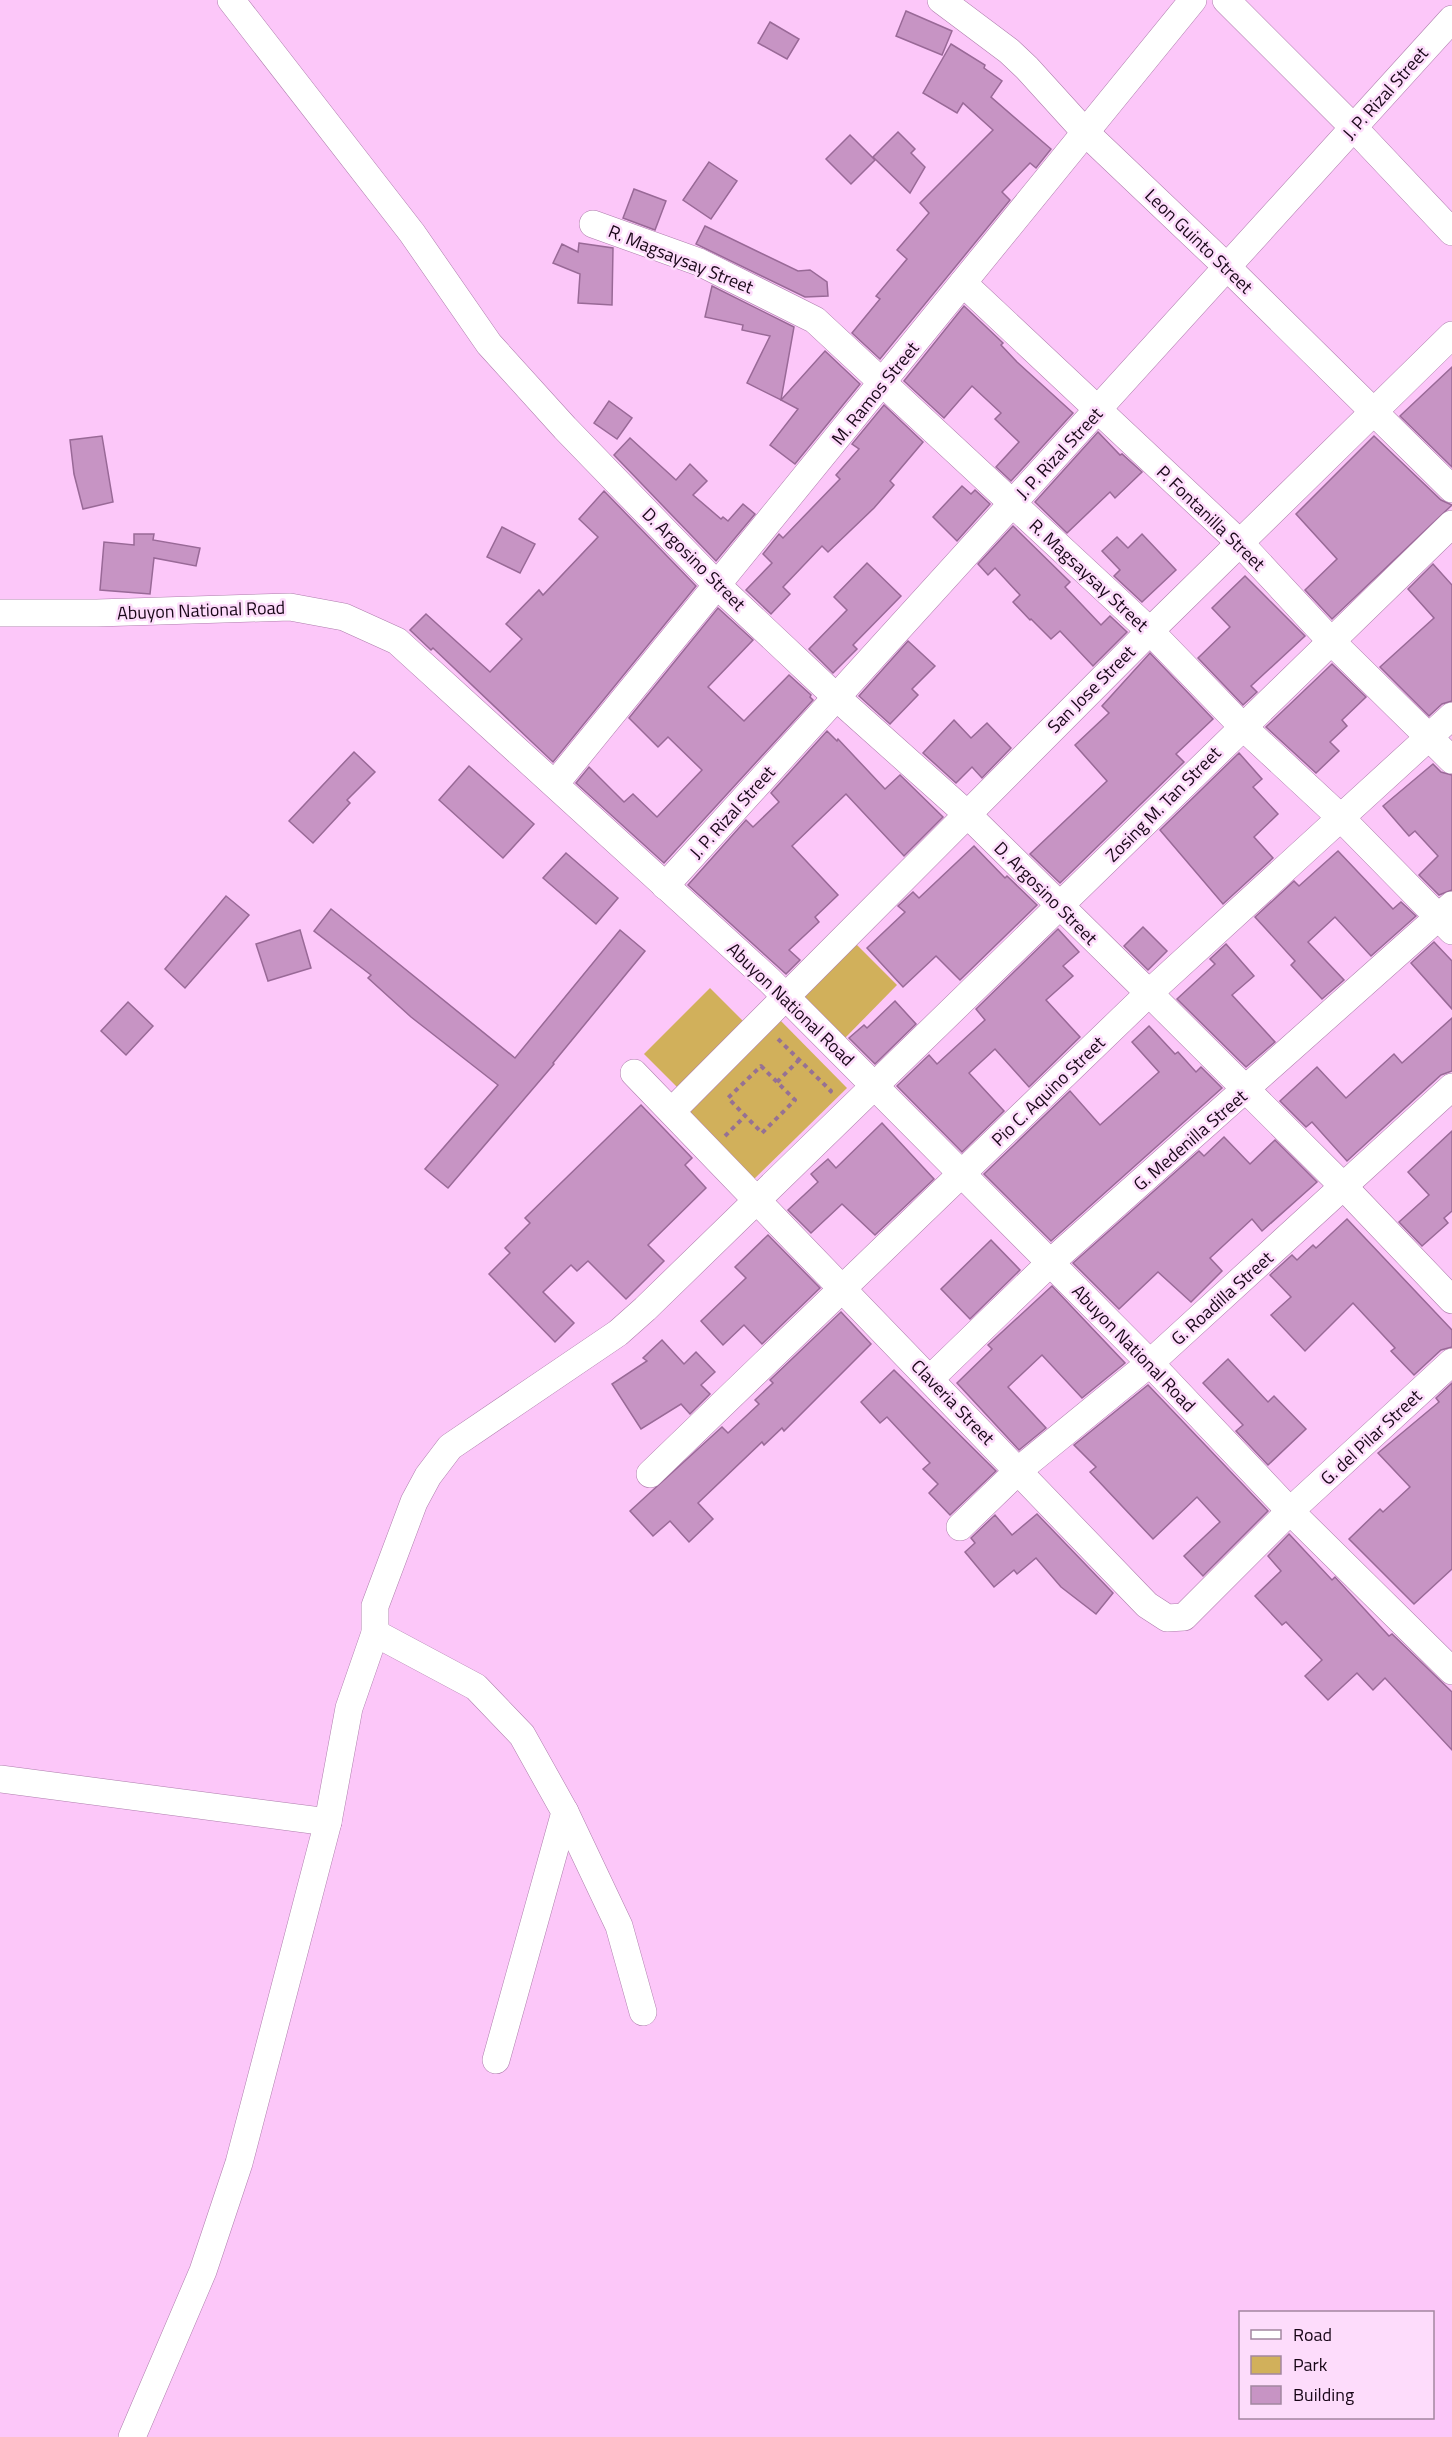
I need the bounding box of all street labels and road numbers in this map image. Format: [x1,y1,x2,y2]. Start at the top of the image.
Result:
street label: J. P. Rizal Street [1336,40,1435,145]
street label: Leon Guinto Street [1139,182,1260,300]
street label: R. Magsaysay Street [604,218,758,301]
street label: M. Ramos Street [825,335,926,451]
street label: J. P. Rizal Street [1009,401,1109,505]
street label: P. Fontanilla Street [1151,459,1272,577]
street label: D. Argosino Street [636,501,752,617]
street label: R. Magsaysay Street [1023,512,1155,638]
street label: Abuyon National Road [117,594,285,626]
street label: San Jose Street [1041,638,1142,739]
street label: Zosing M. Tan Street [1099,740,1227,868]
street label: J. P. Rizal Street [683,759,782,864]
street label: D. Argosino Street [988,835,1104,951]
street label: Abuyon National Road [721,936,861,1072]
street label: Pio C. Aquino Street [985,1029,1111,1152]
street label: G. Medenilla Street [1127,1082,1253,1197]
street label: G. Roadilla Street [1165,1244,1280,1351]
street label: Abuyon National Road [1066,1278,1202,1418]
street label: Claveria Street [905,1353,1001,1451]
street label: G. del Pilar Street [1314,1382,1428,1491]

